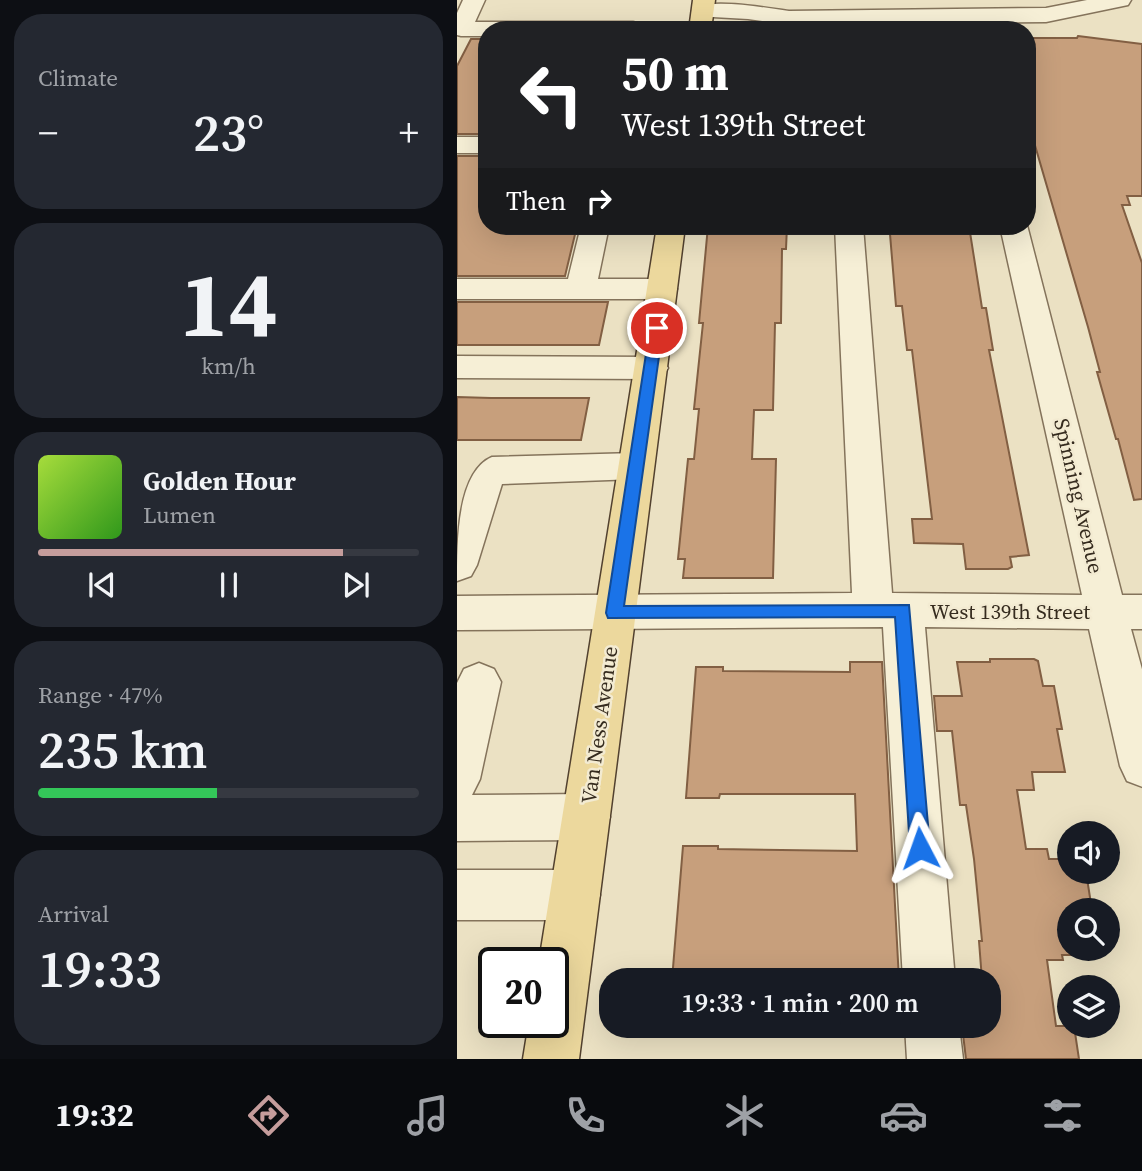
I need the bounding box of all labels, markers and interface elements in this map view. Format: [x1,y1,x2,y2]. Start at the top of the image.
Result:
text: 50 m [621,39,729,106]
icon: left [506,49,597,140]
text: Climate [38,62,118,94]
text: 23° [193,97,264,168]
text: West 139th Street [621,103,865,147]
text: − [38,107,58,159]
text: + [399,107,419,159]
icon: right [580,182,618,220]
text: Then [506,183,566,219]
text: 14 [179,242,278,366]
pin [627,298,687,358]
icon: arrive [638,309,676,347]
text: km/h [201,350,256,382]
street label: Spinning Avenue [1047,416,1111,576]
text: Golden Hour [143,463,296,499]
text: Lumen [143,499,216,531]
icon: previous [83,566,121,604]
icon: pause [210,566,248,604]
icon: next [337,566,375,604]
street label: West 139th Street [930,597,1090,626]
street label: Van Ness Avenue [574,644,624,806]
text: Range · 47% [38,679,163,711]
text: 235 km [38,714,207,785]
position arrow [883,811,957,885]
map controls [1057,821,1120,1038]
button: sound [1057,821,1120,884]
text: Arrival [38,898,109,930]
button: search [1057,898,1120,961]
text: 19:33 [38,933,162,1004]
speed limit sign: 20 [478,947,569,1038]
button: layers [1057,975,1120,1038]
text: 19:33 · 1 min · 200 m [681,985,919,1021]
icon: directions [244,1091,293,1140]
icon: music [403,1091,452,1140]
icon: phone [561,1091,610,1140]
icon: climate [720,1091,769,1140]
icon: car [879,1091,928,1140]
icon: filters [1038,1091,1087,1140]
text: 19:32 [55,1093,134,1137]

